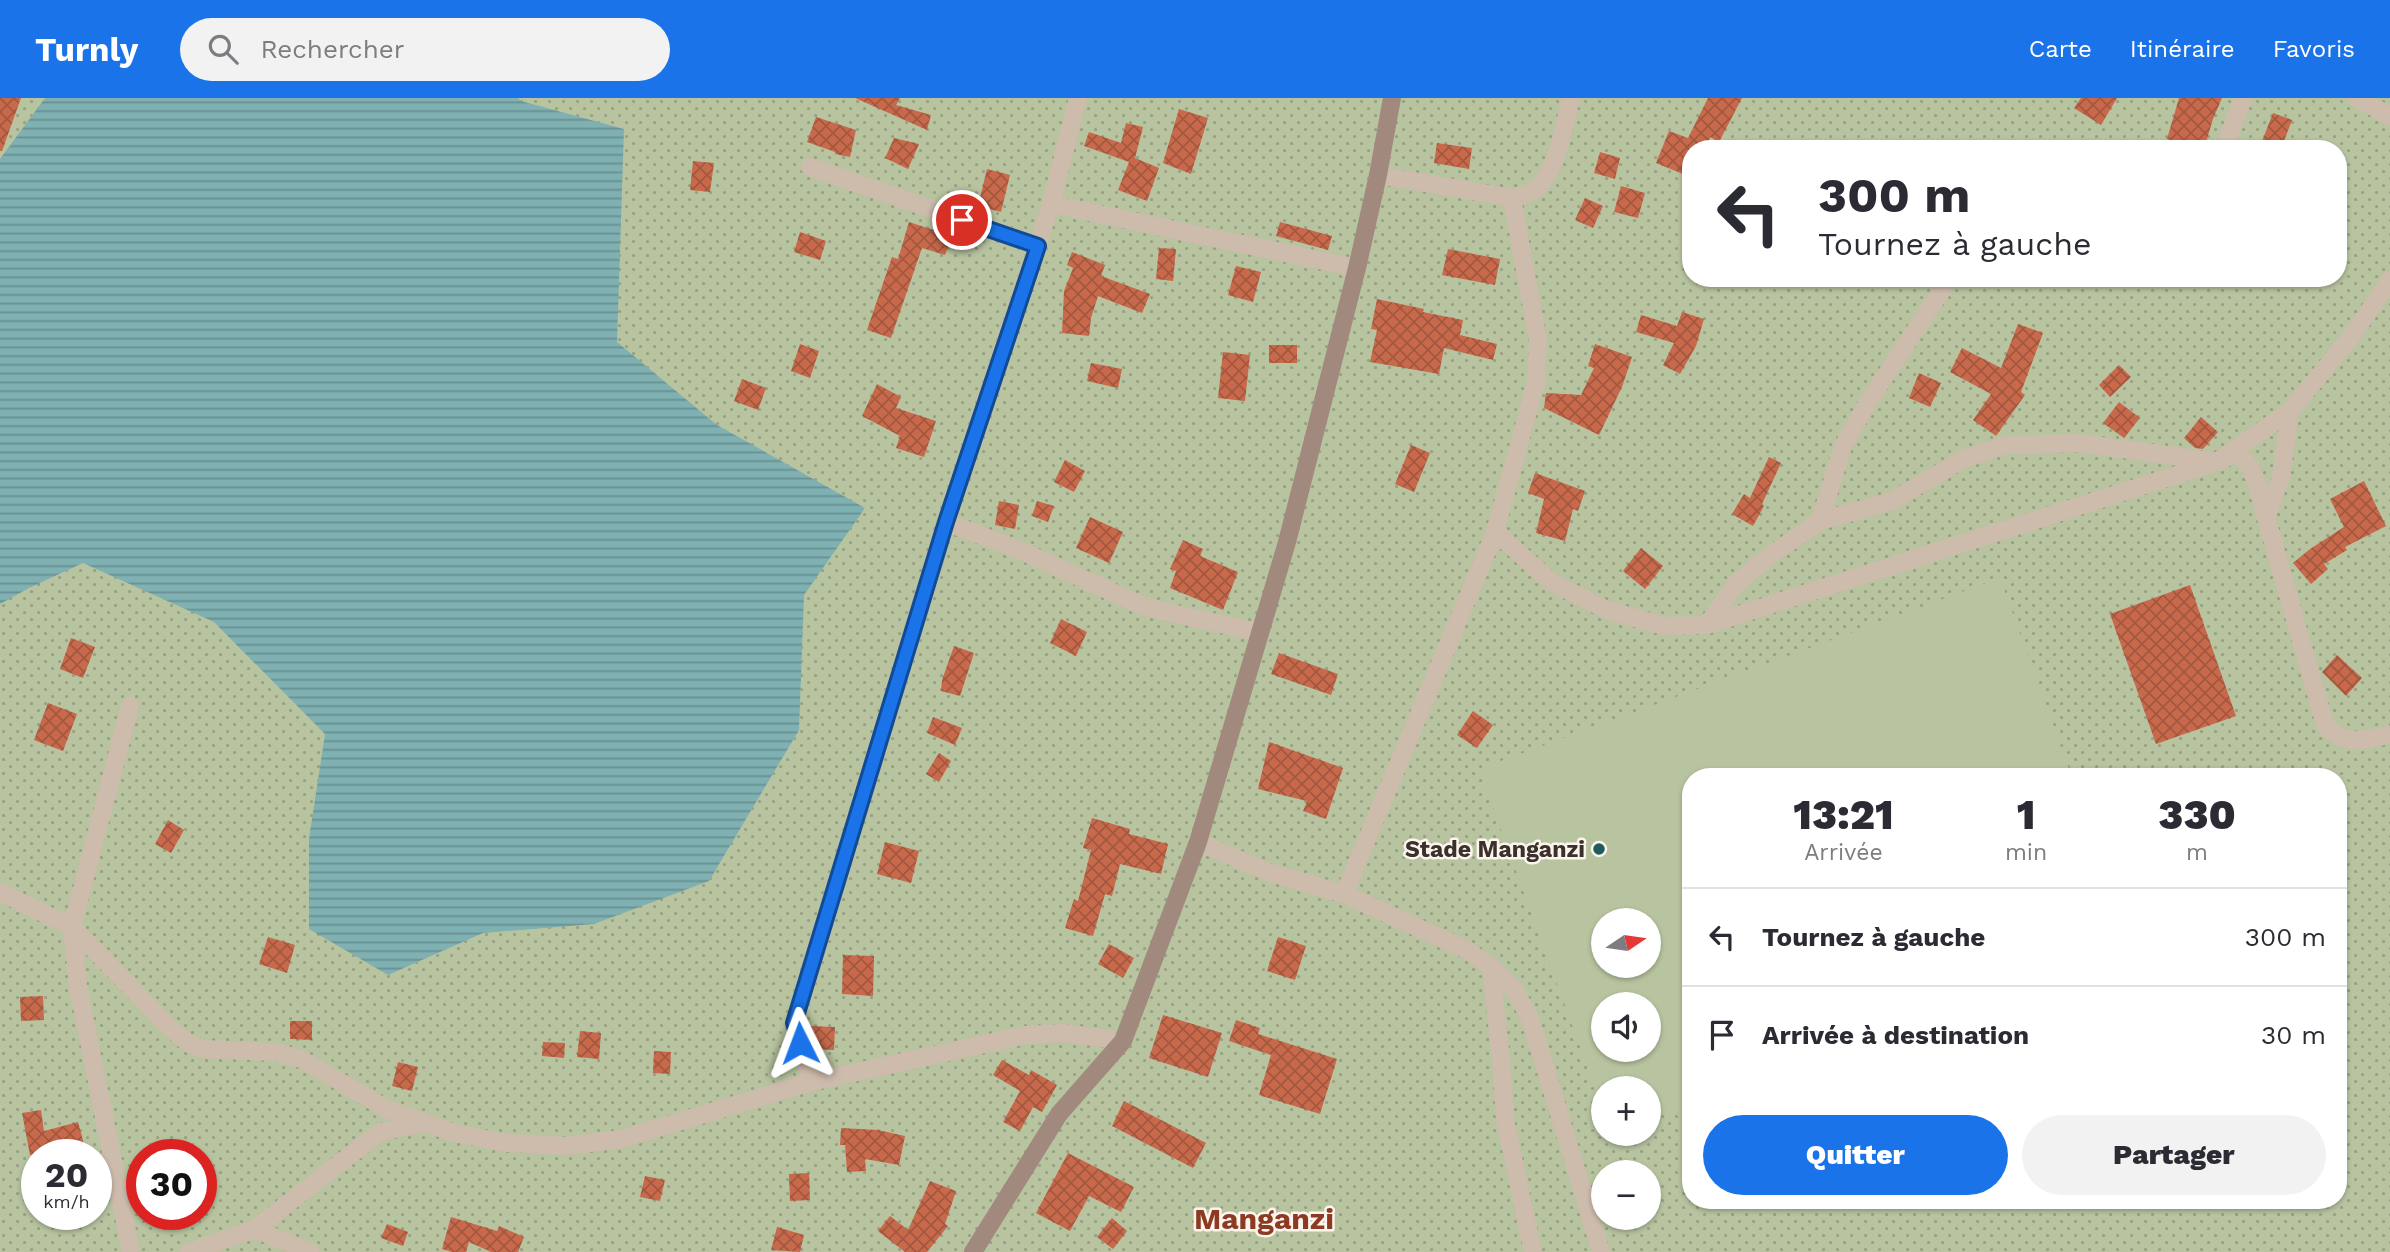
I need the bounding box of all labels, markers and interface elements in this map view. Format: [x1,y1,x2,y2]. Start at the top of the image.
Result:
search box [180,18,670,81]
text: Turnly [35,30,138,69]
icon: search [204,30,242,68]
text: Rechercher [260,34,404,64]
text: Carte [2029,35,2092,63]
text: Itinéraire [2130,35,2235,63]
text: Favoris [2273,35,2355,63]
text: 300 m [1818,166,1970,224]
icon: left [1703,168,1794,259]
pin [932,190,992,250]
icon: arrive [943,201,981,239]
text: Tournez à gauche [1818,225,2091,263]
text: 13:21 [1793,790,1894,839]
text: 1 [2017,790,2035,839]
text: 330 [2158,790,2236,839]
place label: Stade Manganzi [1405,836,1585,863]
text: Arrivée [1804,839,1883,866]
text: min [2005,839,2047,866]
text: m [2186,839,2208,866]
marker: Stade Manganzi [1591,841,1607,857]
north arrow [1591,908,1661,978]
map controls [1591,908,1661,1230]
icon: left [1703,918,1741,956]
text: Tournez à gauche [1762,922,1985,952]
text: 300 m [2245,922,2326,952]
button: sound [1591,992,1661,1062]
position arrow [763,1006,837,1080]
icon: arrive [1703,1016,1741,1054]
text: Arrivée à destination [1762,1020,2029,1050]
text: 30 m [2261,1020,2326,1050]
button: + [1591,1076,1661,1146]
button: Quitter [1703,1115,2008,1195]
button: Partager [2022,1115,2326,1195]
speed limit sign: 30 [126,1139,217,1230]
text: 20 [45,1154,88,1196]
button: − [1591,1160,1661,1230]
text: km/h [43,1191,90,1212]
district label: Manganzi [1194,1201,1334,1236]

